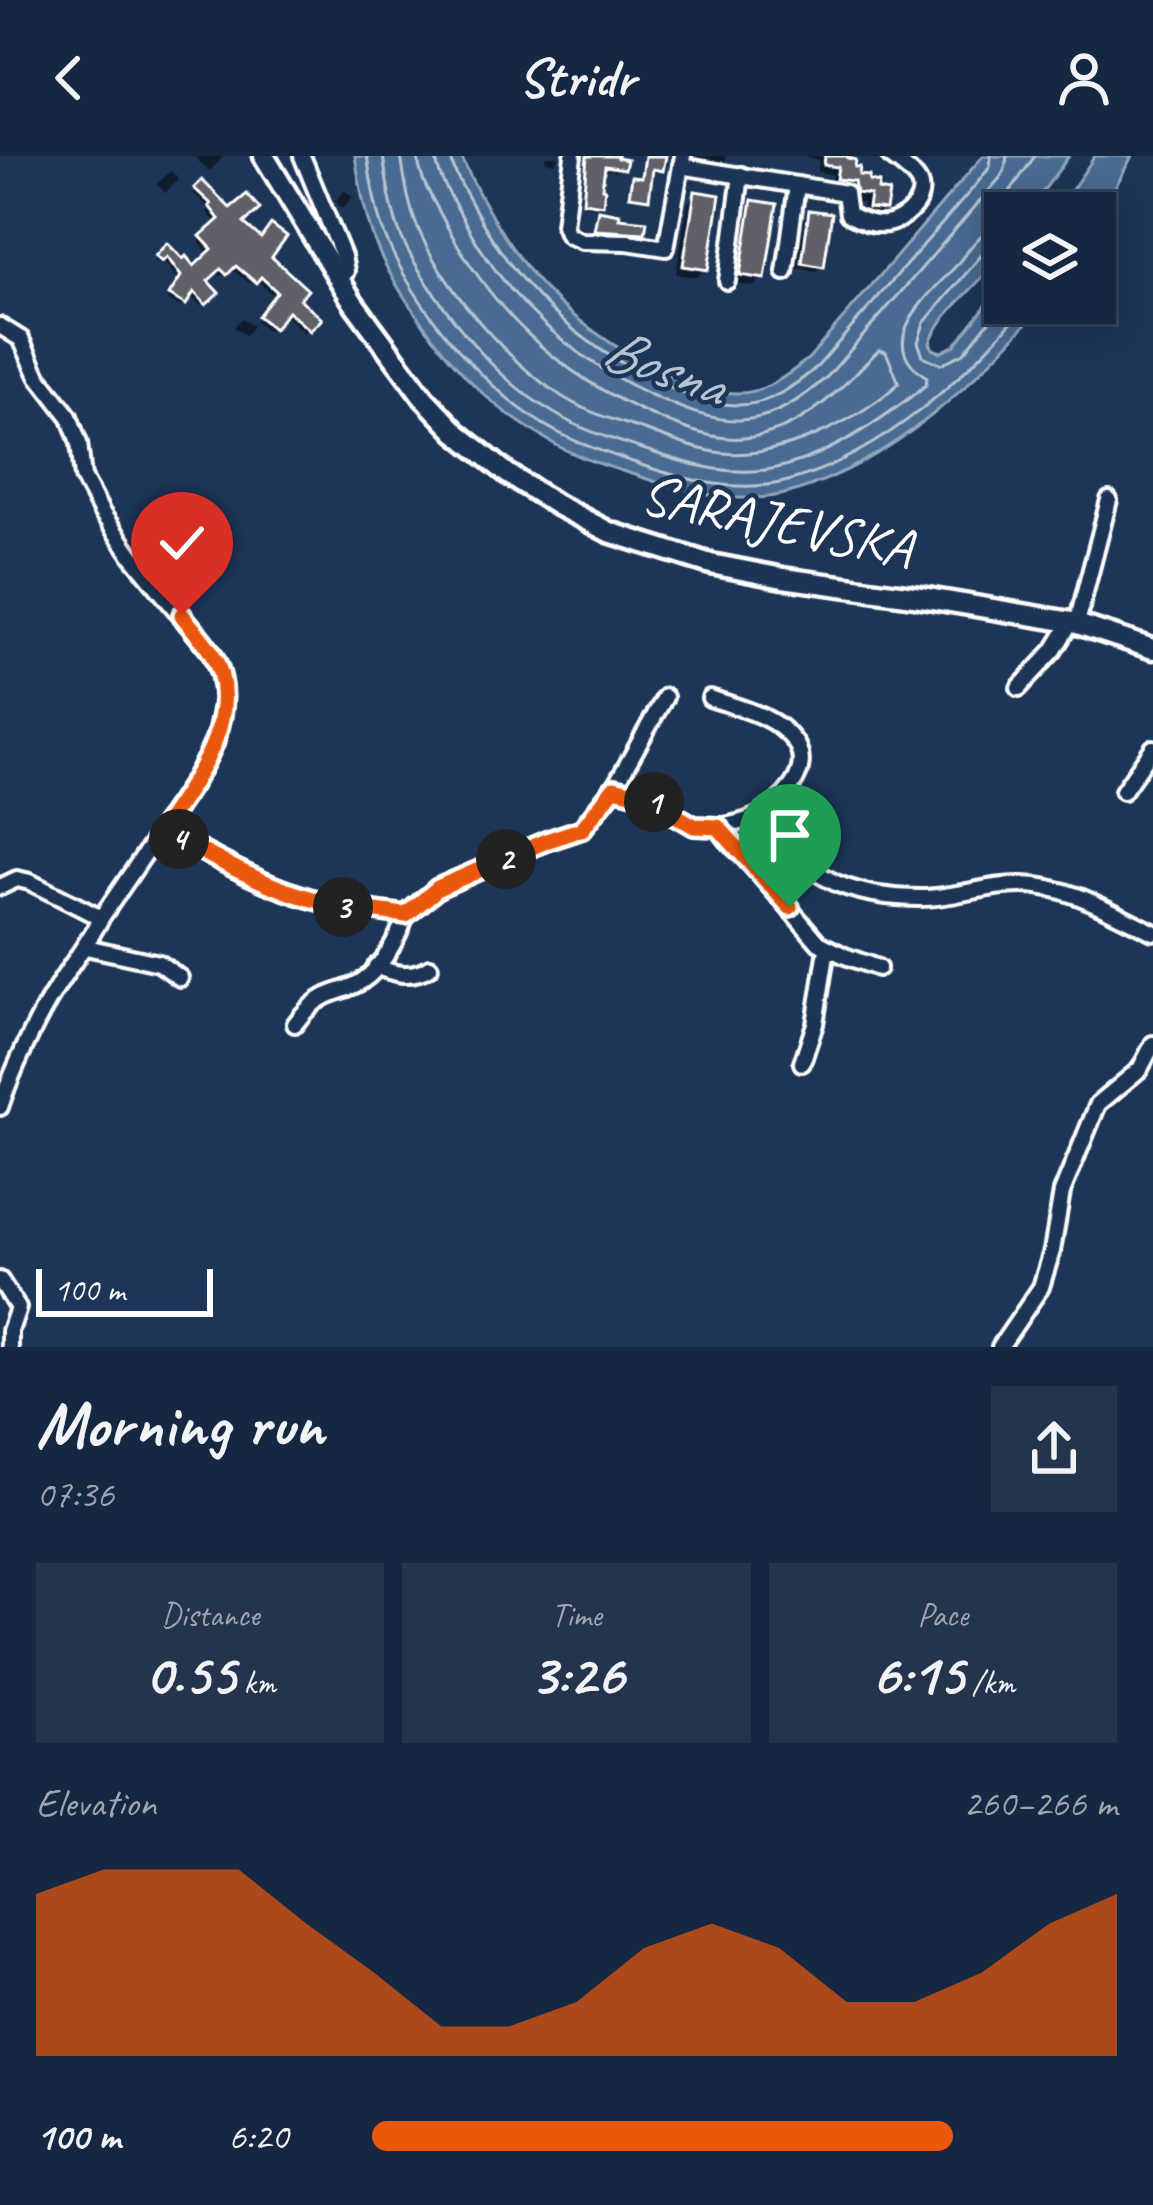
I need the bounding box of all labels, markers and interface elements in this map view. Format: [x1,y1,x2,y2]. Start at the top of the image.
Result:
text: Stridr [518,44,635,112]
icon: back [36,45,102,111]
icon: person [1051,45,1117,111]
map controls [984,192,1116,324]
button: layers [984,192,1116,324]
water label: Bosna [593,309,740,425]
street label: SARAJEVSKA [635,457,922,585]
pin [131,492,233,615]
icon: check [149,510,215,576]
pin: 1 [624,772,684,832]
text: 1 [647,781,661,823]
pin [739,784,841,907]
icon: arrive [757,802,823,868]
pin: 4 [149,809,209,869]
text: 4 [172,818,186,860]
pin: 2 [476,829,536,889]
text: 2 [499,838,513,880]
pin: 3 [313,877,373,937]
text: 3 [336,886,350,928]
scale bar [36,1263,213,1316]
text: 100 m [54,1269,125,1311]
text: Morning run [36,1383,324,1466]
button: share [991,1386,1117,1512]
text: 07:36 [36,1470,114,1519]
text: Distance [161,1594,259,1636]
text: Time [551,1594,602,1636]
text: Pace [917,1594,968,1636]
text: 0.55 [145,1636,236,1712]
text: 3:26 [529,1636,624,1712]
text: 6:15 [871,1636,964,1712]
text: km [236,1662,276,1704]
text: /km [964,1662,1015,1704]
text: Elevation [36,1779,156,1828]
text: 260–266 m [963,1779,1117,1828]
text: 100 m [36,2112,120,2161]
text: 6:20 [228,2112,288,2161]

